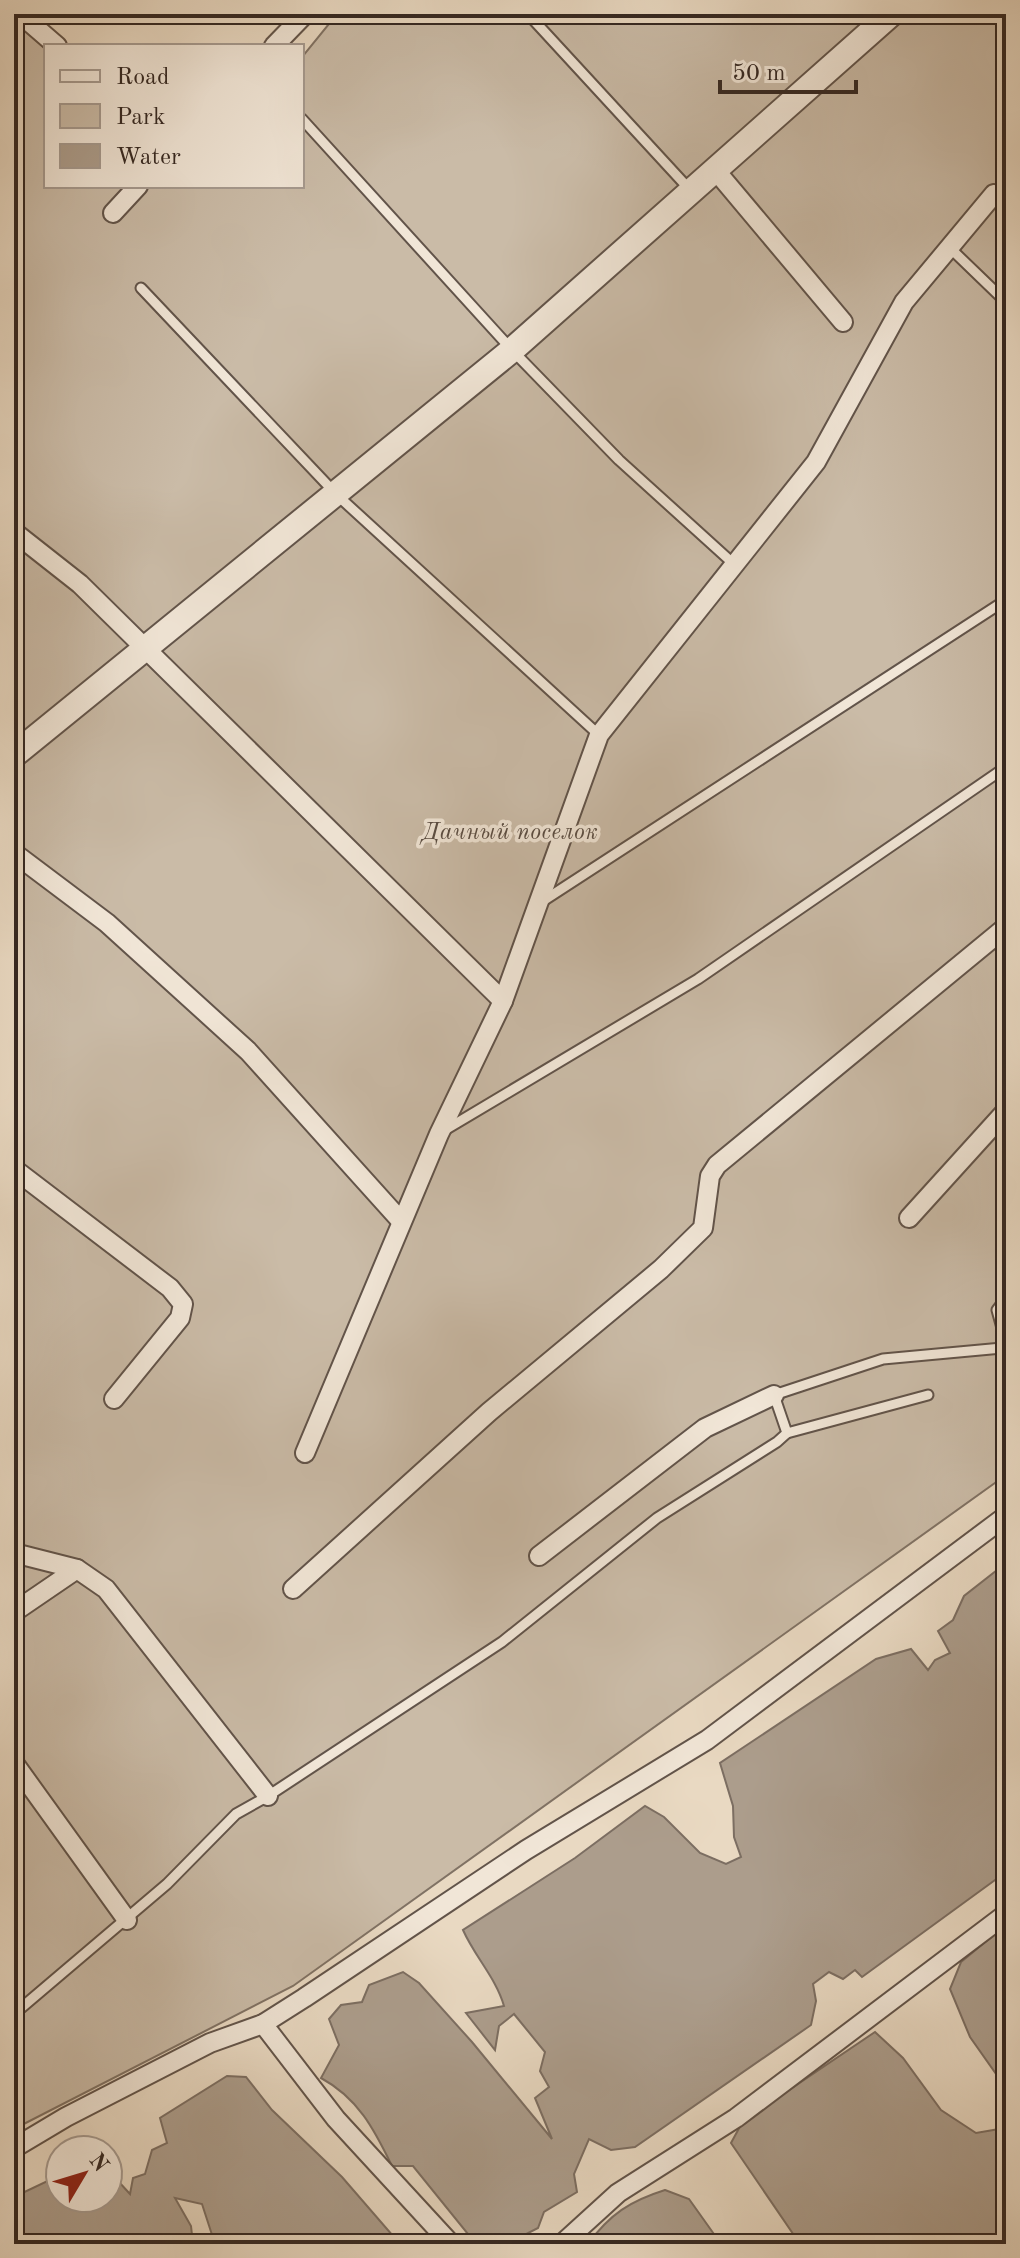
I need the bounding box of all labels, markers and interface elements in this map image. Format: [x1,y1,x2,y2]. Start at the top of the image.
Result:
legend [44,44,304,188]
scale bar [720,44,856,94]
text: 50 m [732,62,786,86]
text: Road [116,66,169,90]
text: Park [116,106,165,130]
text: Water [116,146,181,170]
park label: Дачный поселок [419,821,598,845]
north arrow [44,2134,124,2214]
text: N [84,2150,112,2176]

